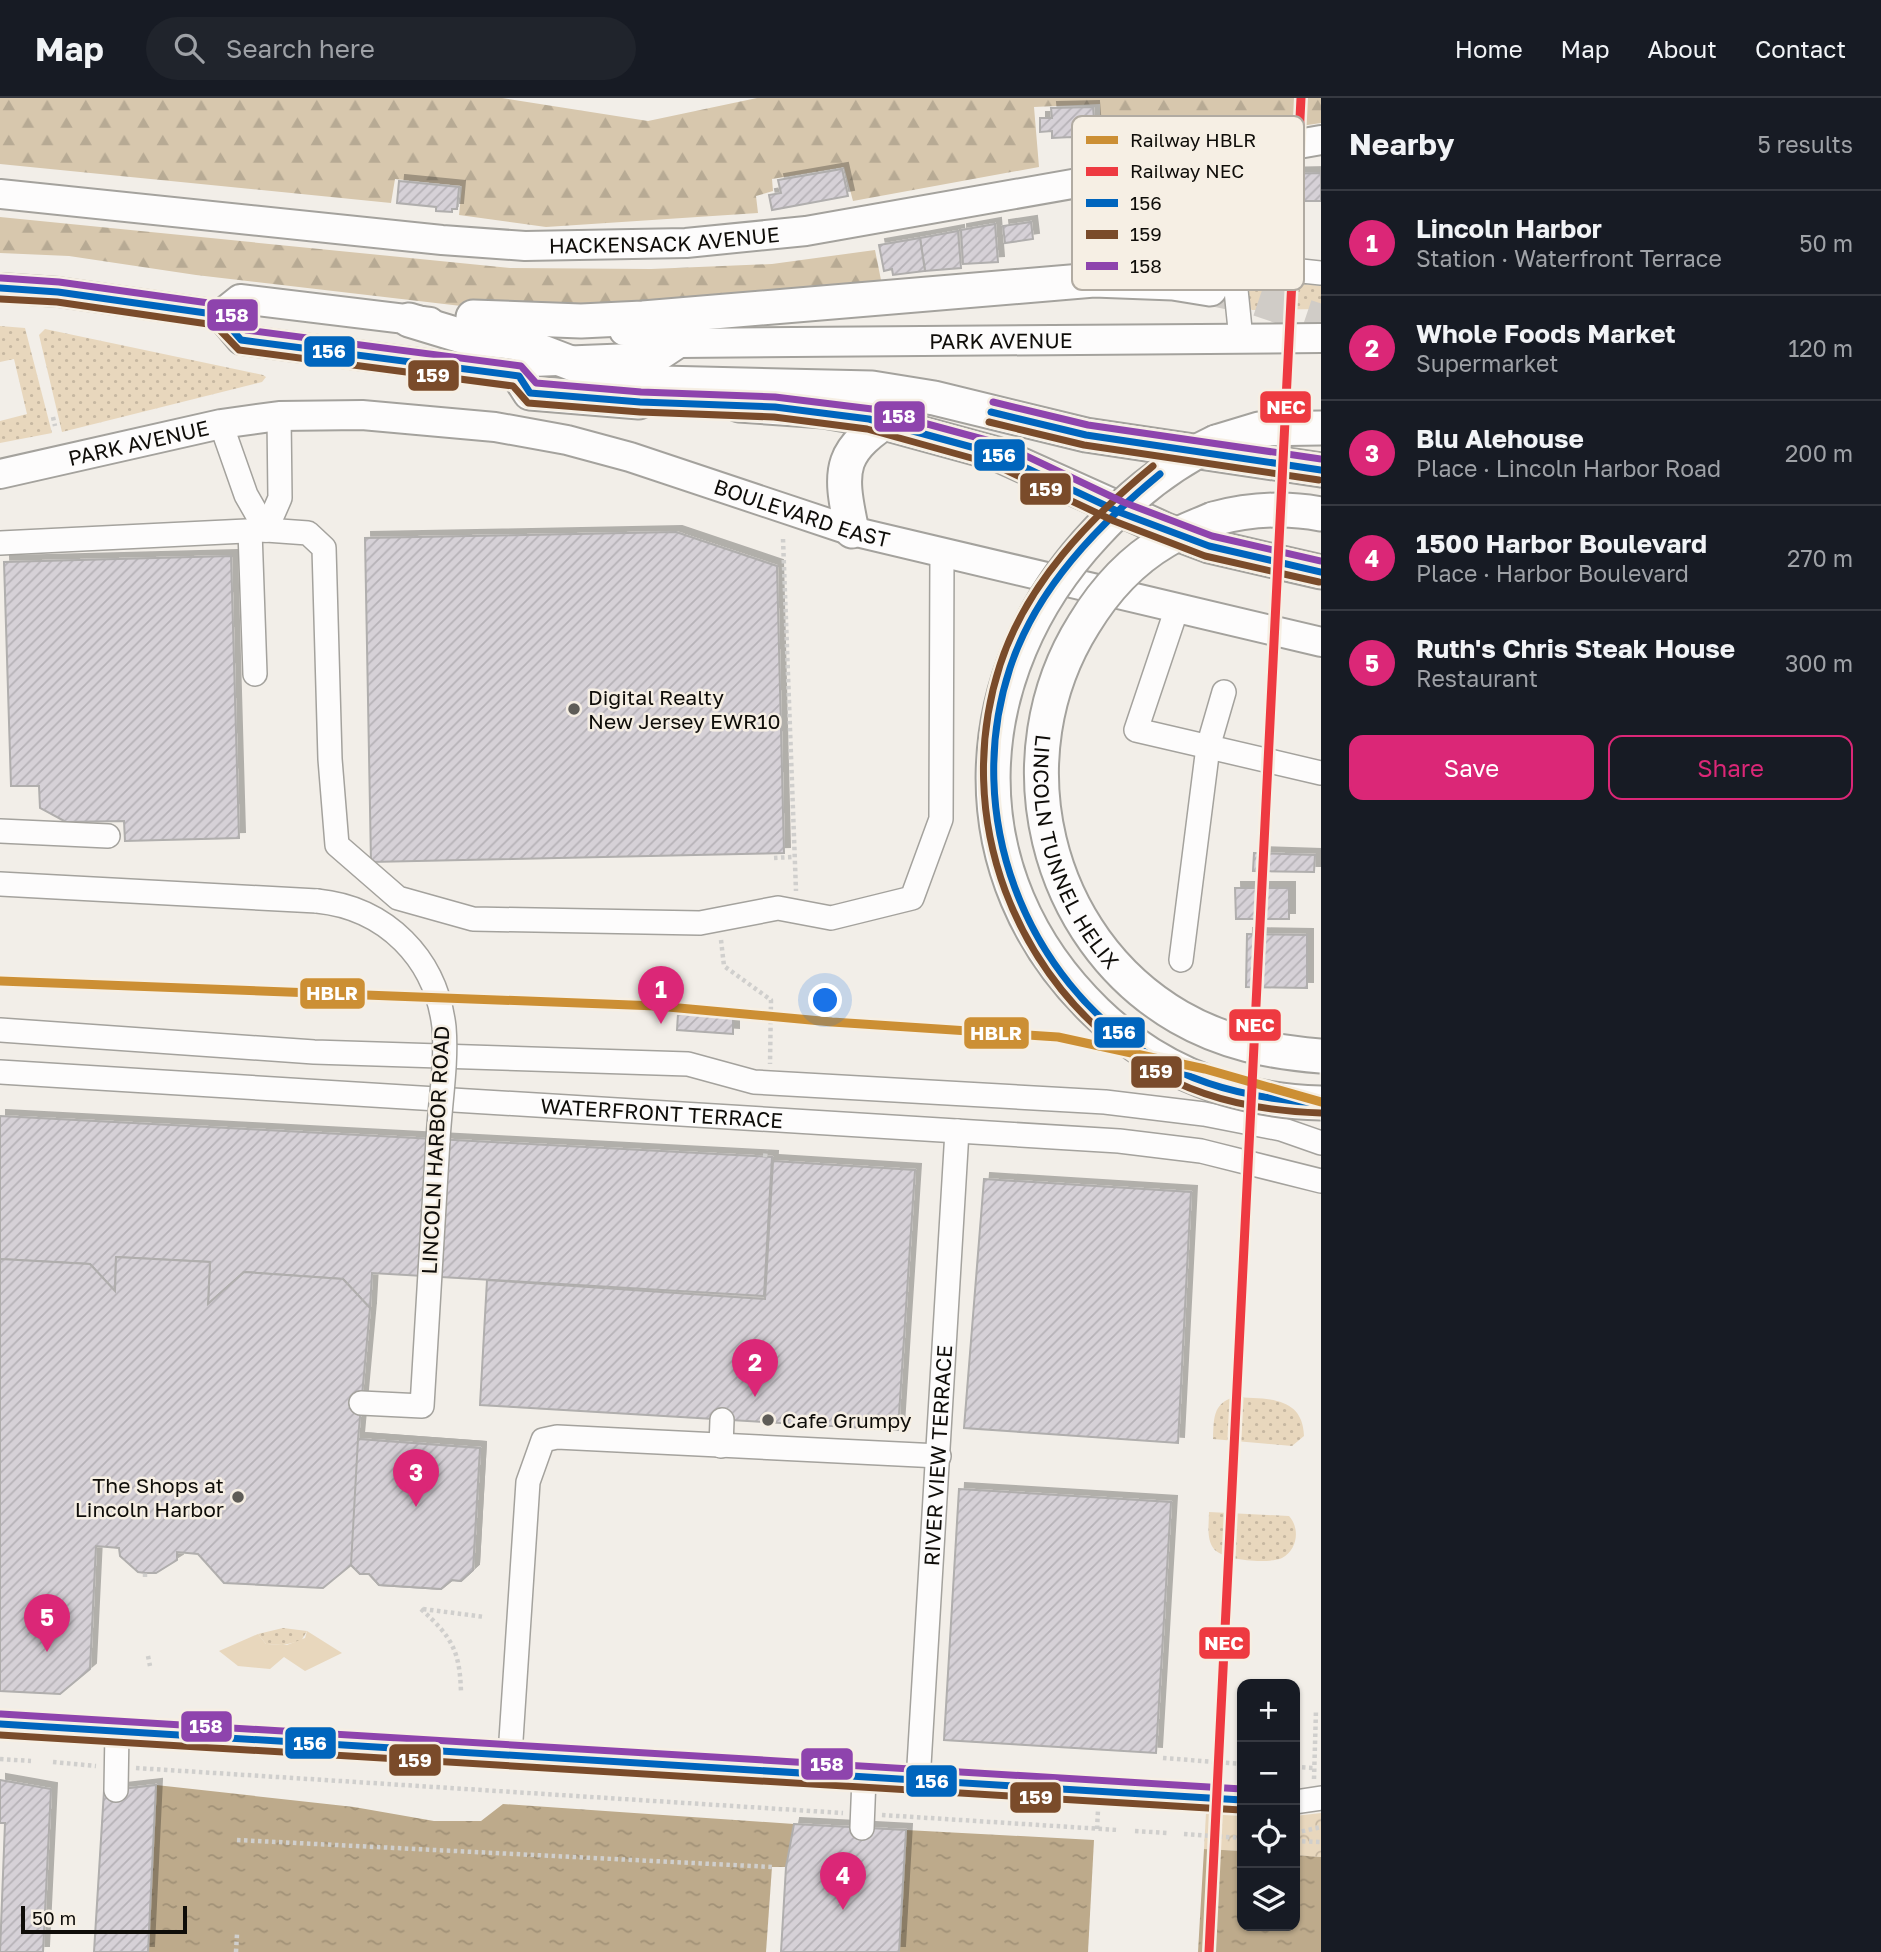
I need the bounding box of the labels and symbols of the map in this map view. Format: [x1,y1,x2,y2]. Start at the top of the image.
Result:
legend [1072,116,1304,290]
text: Railway HBLR [1130,128,1256,151]
text: Railway NEC [1130,159,1244,182]
text: 156 [1130,191,1162,214]
street label: HACKENSACK AVENUE [548,221,781,259]
text: 159 [1130,222,1162,245]
text: 158 [1130,254,1162,277]
line badge: 158 [206,298,259,332]
text: 158 [215,303,249,326]
street label: PARK AVENUE [929,327,1073,354]
line badge: 156 [303,335,356,368]
text: 156 [312,339,346,362]
line badge: 159 [407,359,460,392]
text: 159 [416,363,450,386]
line badge: NEC [1259,390,1312,424]
text: NEC [1266,395,1306,418]
line badge: 158 [873,400,926,433]
text: 158 [882,404,916,427]
street label: PARK AVENUE [66,414,211,471]
line badge: 156 [973,438,1026,472]
text: 156 [982,443,1016,466]
line badge: 159 [1019,472,1072,506]
street label: BOULEVARD EAST [711,473,893,553]
text: 159 [1029,477,1063,500]
place label: Digital Realty New Jersey EWR10 [588,684,781,734]
marker: Digital Realty New Jersey EWR10 [566,701,582,717]
street label: LINCOLN TUNNEL HELIX [1028,733,1125,974]
pin: 1 [638,966,684,1024]
line badge: HBLR [299,977,366,1010]
text: HBLR [306,981,358,1004]
your location [808,983,842,1017]
line badge: NEC [1228,1008,1282,1042]
text: NEC [1235,1013,1275,1036]
line badge: HBLR [963,1016,1030,1050]
line badge: 156 [1093,1016,1146,1049]
text: 156 [1102,1020,1136,1043]
text: HBLR [970,1021,1022,1044]
street label: LINCOLN HARBOR ROAD [416,1025,454,1275]
line badge: 159 [1130,1055,1183,1089]
text: 159 [1139,1059,1173,1082]
street label: WATERFRONT TERRACE [540,1092,784,1133]
pin: 2 [732,1339,778,1397]
street label: RIVER VIEW TERRACE [918,1344,957,1567]
place label: Cafe Grumpy [782,1407,912,1433]
marker: Cafe Grumpy [760,1412,776,1428]
pin: 3 [393,1449,439,1507]
place label: The Shops at Lincoln Harbor [75,1472,224,1522]
marker: The Shops at Lincoln Harbor [230,1489,246,1505]
pin: 5 [24,1594,70,1652]
line badge: NEC [1198,1626,1251,1660]
text: NEC [1204,1631,1244,1654]
line badge: 158 [180,1710,233,1743]
text: 158 [189,1714,223,1737]
line badge: 156 [284,1726,337,1760]
text: 156 [293,1731,327,1754]
line badge: 159 [388,1743,442,1777]
line badge: 158 [800,1747,854,1781]
text: 159 [398,1748,432,1771]
text: 158 [810,1752,844,1775]
line badge: 156 [905,1764,958,1798]
text: 156 [915,1769,949,1792]
line badge: 159 [1009,1781,1062,1814]
text: 159 [1019,1785,1053,1808]
pin: 4 [820,1852,866,1910]
scale bar [21,1903,187,1935]

